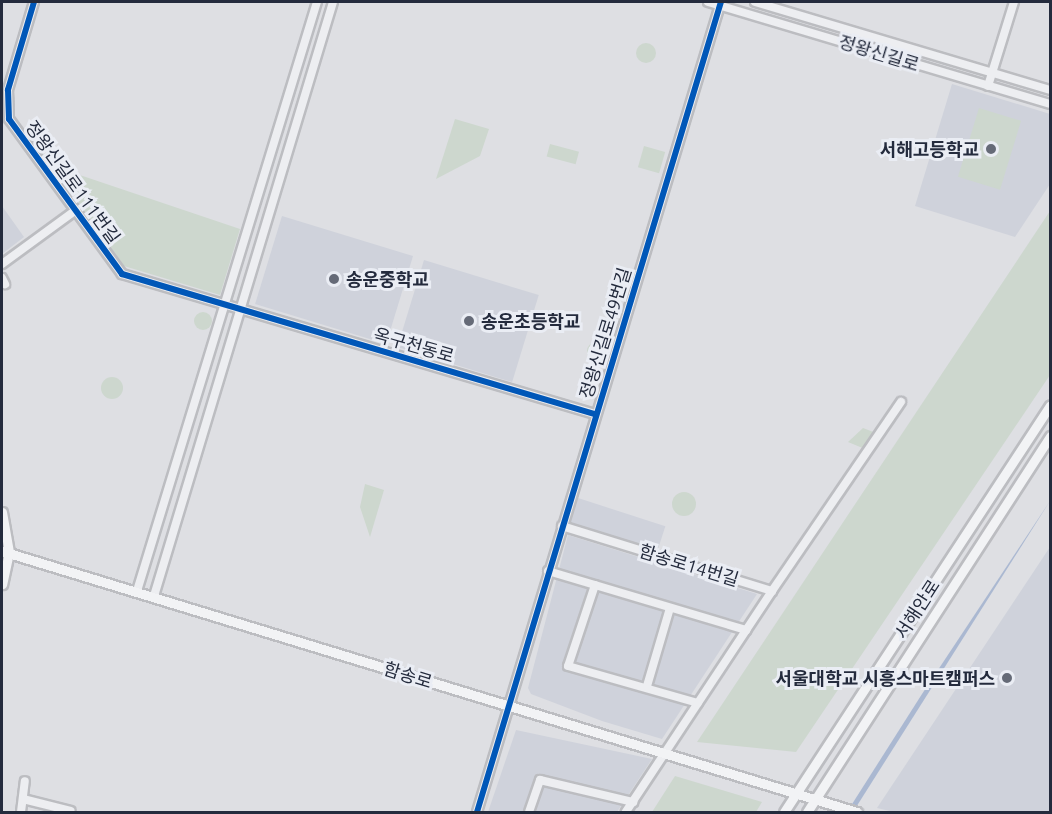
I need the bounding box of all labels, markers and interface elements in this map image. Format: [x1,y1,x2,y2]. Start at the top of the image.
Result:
street label: 정왕신길로 [836,31,922,75]
street label: 정왕신길로111번길 [21,116,125,248]
place label: 서해고등학교 [880,138,979,160]
marker: 서해고등학교 [984,142,998,156]
street label: 정왕신길로49번길 [575,265,635,401]
place label: 송운중학교 [346,268,429,290]
marker: 송운중학교 [327,272,341,286]
place label: 송운초등학교 [481,310,580,332]
marker: 송운초등학교 [462,314,476,328]
street label: 옥구천동로 [371,323,457,367]
street label: 함송로14번길 [637,540,741,590]
street label: 서해안로 [890,575,944,643]
street label: 함송로 [381,657,435,693]
place label: 서울대학교 시흥스마트캠퍼스 [775,667,995,689]
marker: 서울대학교 시흥스마트캠퍼스 [1000,671,1014,685]

